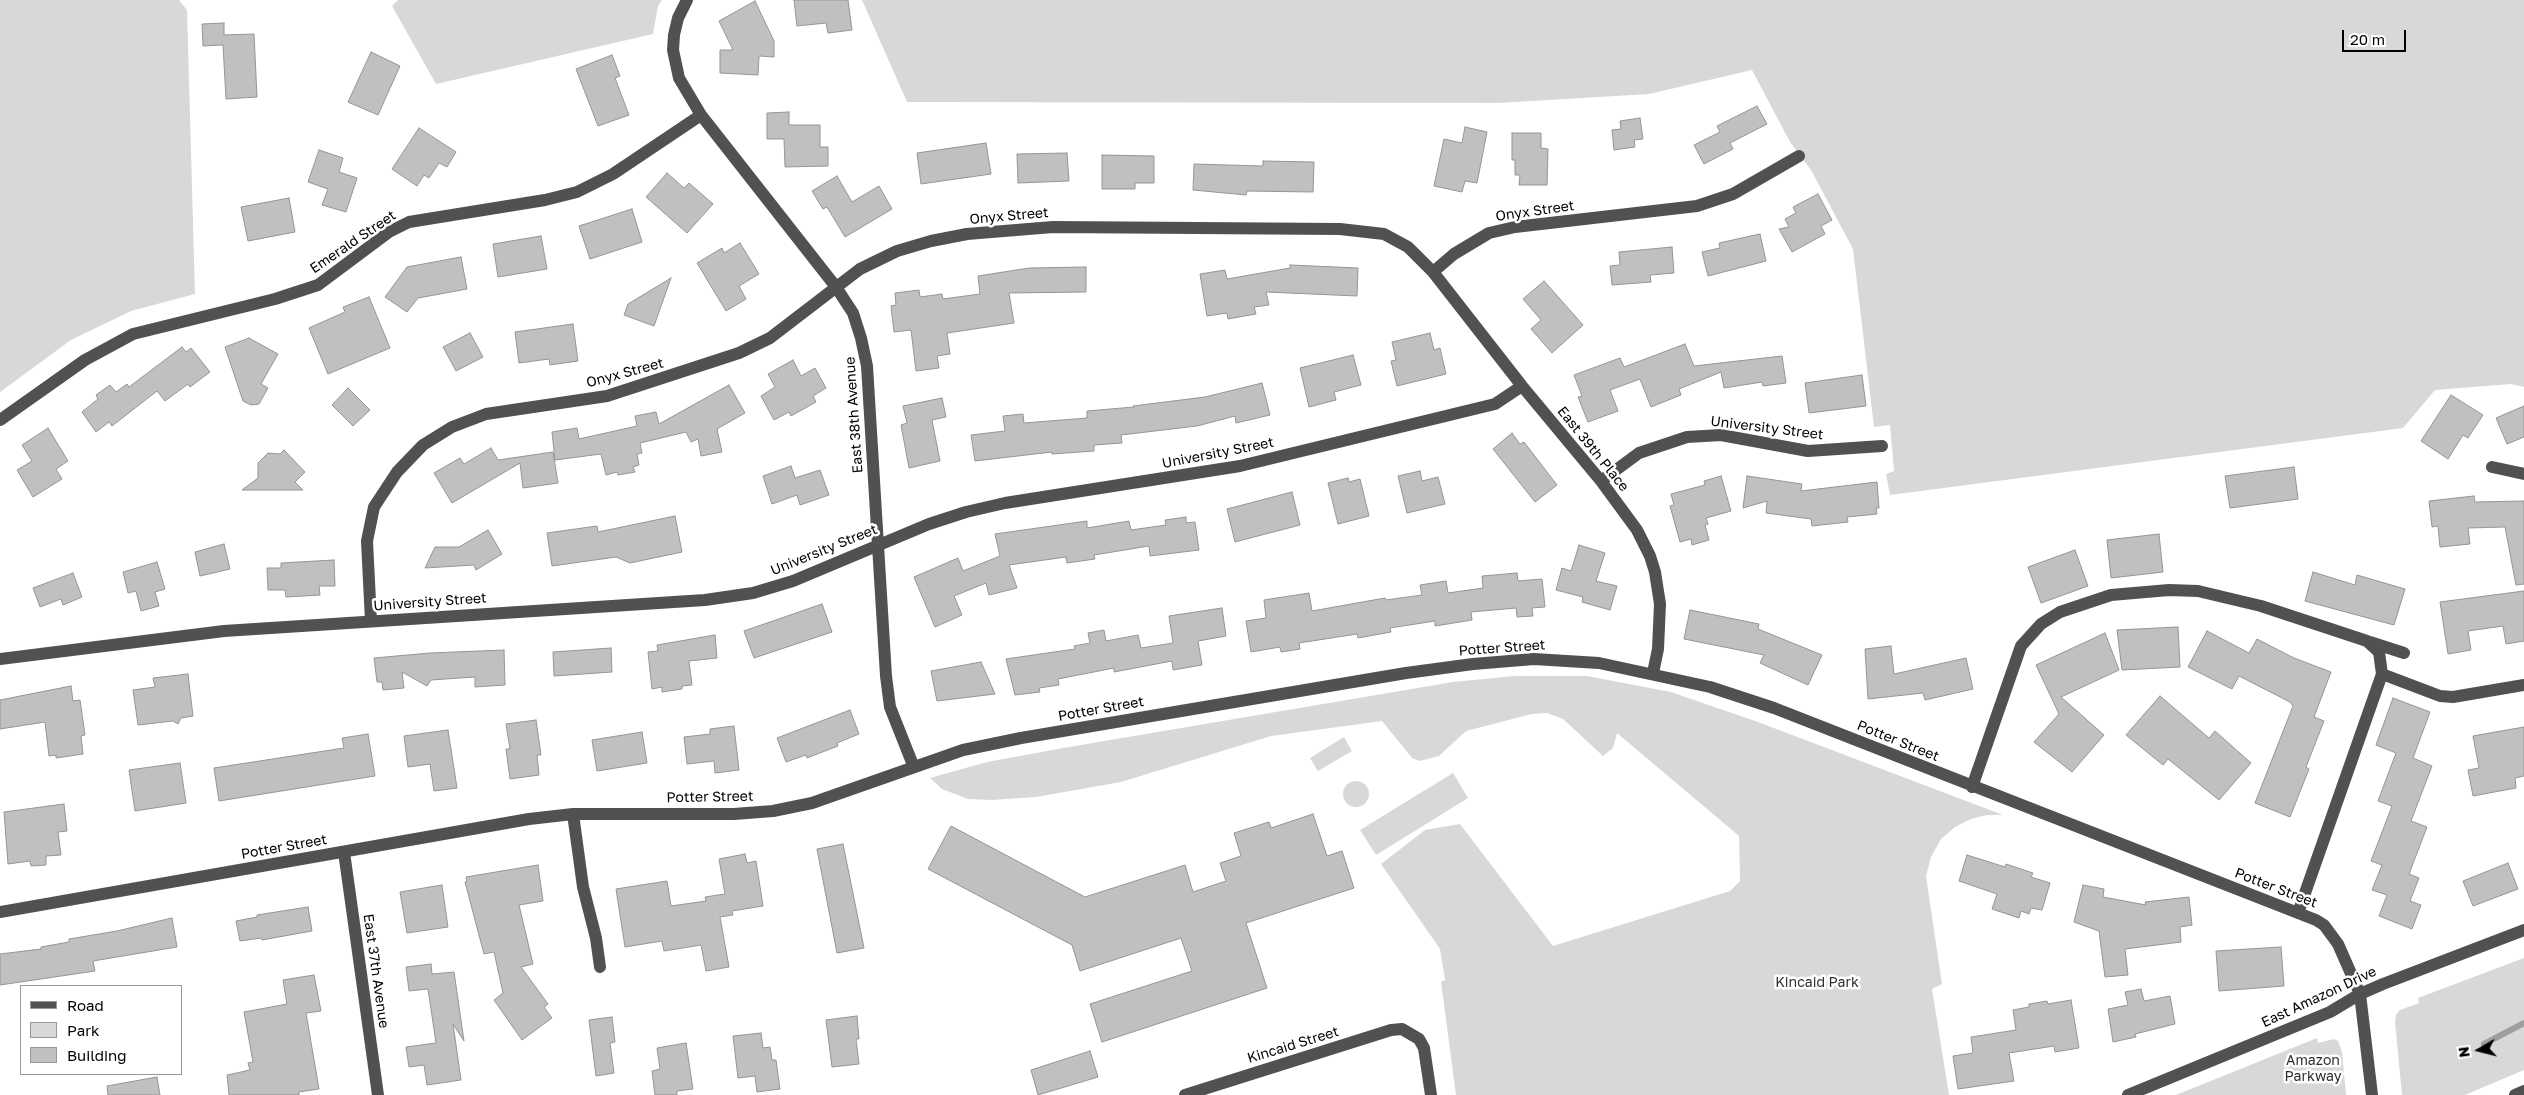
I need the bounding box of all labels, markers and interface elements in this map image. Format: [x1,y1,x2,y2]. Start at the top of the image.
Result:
scale bar [2344,20,2408,52]
text: 20 m [2350,30,2385,48]
street label: Onyx Street [1495,197,1575,225]
street label: Onyx Street [969,204,1049,228]
street label: Emerald Street [307,207,399,277]
street label: Onyx Street [585,355,665,391]
street label: East 38th Avenue [842,356,866,474]
street label: East 39th Place [1554,403,1632,495]
street label: University Street [1710,413,1824,443]
street label: University Street [1161,434,1275,472]
street label: University Street [768,521,880,579]
street label: University Street [373,590,487,614]
street label: Potter Street [1458,637,1546,659]
street label: Potter Street [1057,693,1145,725]
street label: Potter Street [1855,717,1941,765]
street label: Potter Street [666,788,754,806]
street label: Potter Street [240,831,328,863]
street label: Potter Street [2232,865,2320,911]
street label: East 37th Avenue [360,913,392,1029]
street label: East Amazon Drive [2259,963,2379,1031]
park label: Kincaid Park [1775,975,1859,991]
legend [20,985,182,1075]
text: Road [67,996,104,1014]
text: Park [67,1021,99,1039]
street label: Kincaid Street [1245,1023,1341,1067]
north arrow [2454,1025,2504,1075]
text: Building [67,1046,127,1064]
text: N [2454,1046,2473,1059]
park label: Amazon Parkway [2285,1053,2341,1086]

